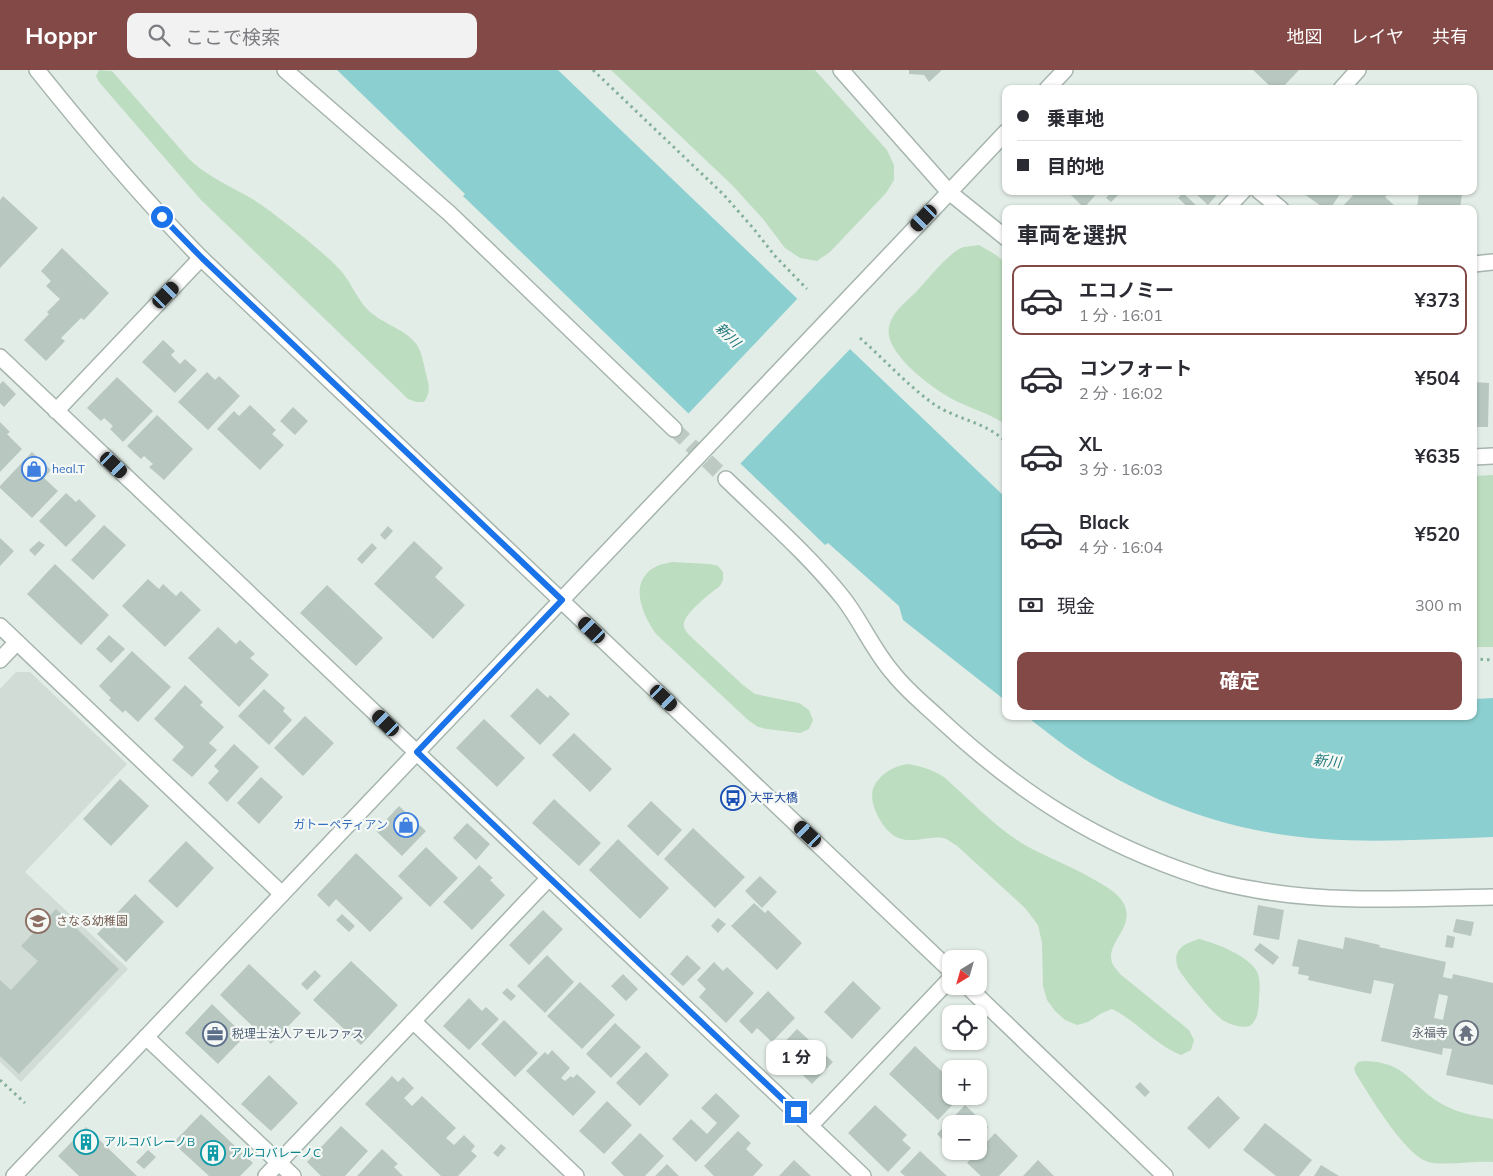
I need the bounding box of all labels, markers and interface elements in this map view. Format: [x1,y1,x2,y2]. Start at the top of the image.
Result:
search box [127,13,477,58]
text: Hoppr [25,20,97,50]
icon: search [145,21,173,49]
text: ここで検索 [185,25,280,49]
text: 地図 [1287,25,1323,48]
text: レイヤ [1351,25,1404,48]
text: 共有 [1432,25,1468,48]
text: 乗車地 [1047,106,1104,130]
text: 目的地 [1047,154,1104,178]
car [908,202,939,234]
route start [151,206,173,228]
text: 車両を選択 [1017,221,1127,249]
icon: car [1019,278,1064,323]
text: エコノミー [1079,278,1174,302]
car [150,279,181,311]
text: ¥373 [1414,288,1460,312]
text: 1 分 · 16:01 [1079,305,1163,325]
water label: 新川 [712,319,746,353]
icon: car [1019,356,1064,401]
text: コンフォート [1079,356,1192,380]
text: ¥504 [1414,366,1460,390]
text: 2 分 · 16:02 [1079,383,1163,403]
text: XL [1079,432,1102,456]
icon: car [1019,434,1064,479]
text: ¥635 [1414,444,1460,468]
car [97,449,130,481]
shop icon: heal.T [21,456,47,482]
text: 3 分 · 16:03 [1079,459,1163,479]
place label: heal.T [52,461,86,476]
text: Black [1079,510,1129,534]
icon: car [1019,512,1064,557]
text: ¥520 [1414,522,1460,546]
text: 4 分 · 16:04 [1079,537,1163,557]
icon: cash [1017,591,1045,619]
text: 現金 [1057,594,1095,618]
text: 300 m [1415,595,1462,615]
car [575,614,608,646]
button: 確定 [1017,652,1462,710]
car [647,682,680,714]
car [369,707,402,739]
water label: 新川 [1312,751,1344,772]
bus stop icon: 大平大橋 [720,785,746,811]
place label: 大平大橋 [750,790,798,805]
shop icon: ガトーペティアン [393,812,419,838]
place label: ガトーペティアン [293,817,388,832]
car [791,818,824,850]
school or university icon: さなる幼稚園 [25,908,51,934]
place label: さなる幼稚園 [56,913,128,928]
north arrow [942,950,988,995]
map controls [942,950,987,1160]
button: locate [942,1005,987,1050]
temple icon: 永福寺 [1453,1020,1479,1046]
office icon: 税理士法人アモルファス [202,1021,228,1047]
place label: 永福寺 [1412,1025,1448,1040]
place label: 税理士法人アモルファス [232,1026,364,1041]
callout: 1 分 [766,1040,826,1074]
text: 1 分 [781,1047,811,1067]
button: + [942,1060,987,1105]
route end [785,1101,807,1123]
button: − [942,1115,987,1160]
building icon: アルコバレーノB [73,1129,99,1155]
place label: アルコバレーノB [104,1134,195,1149]
building icon: アルコバレーノC [200,1140,226,1166]
place label: アルコバレーノC [230,1145,321,1160]

